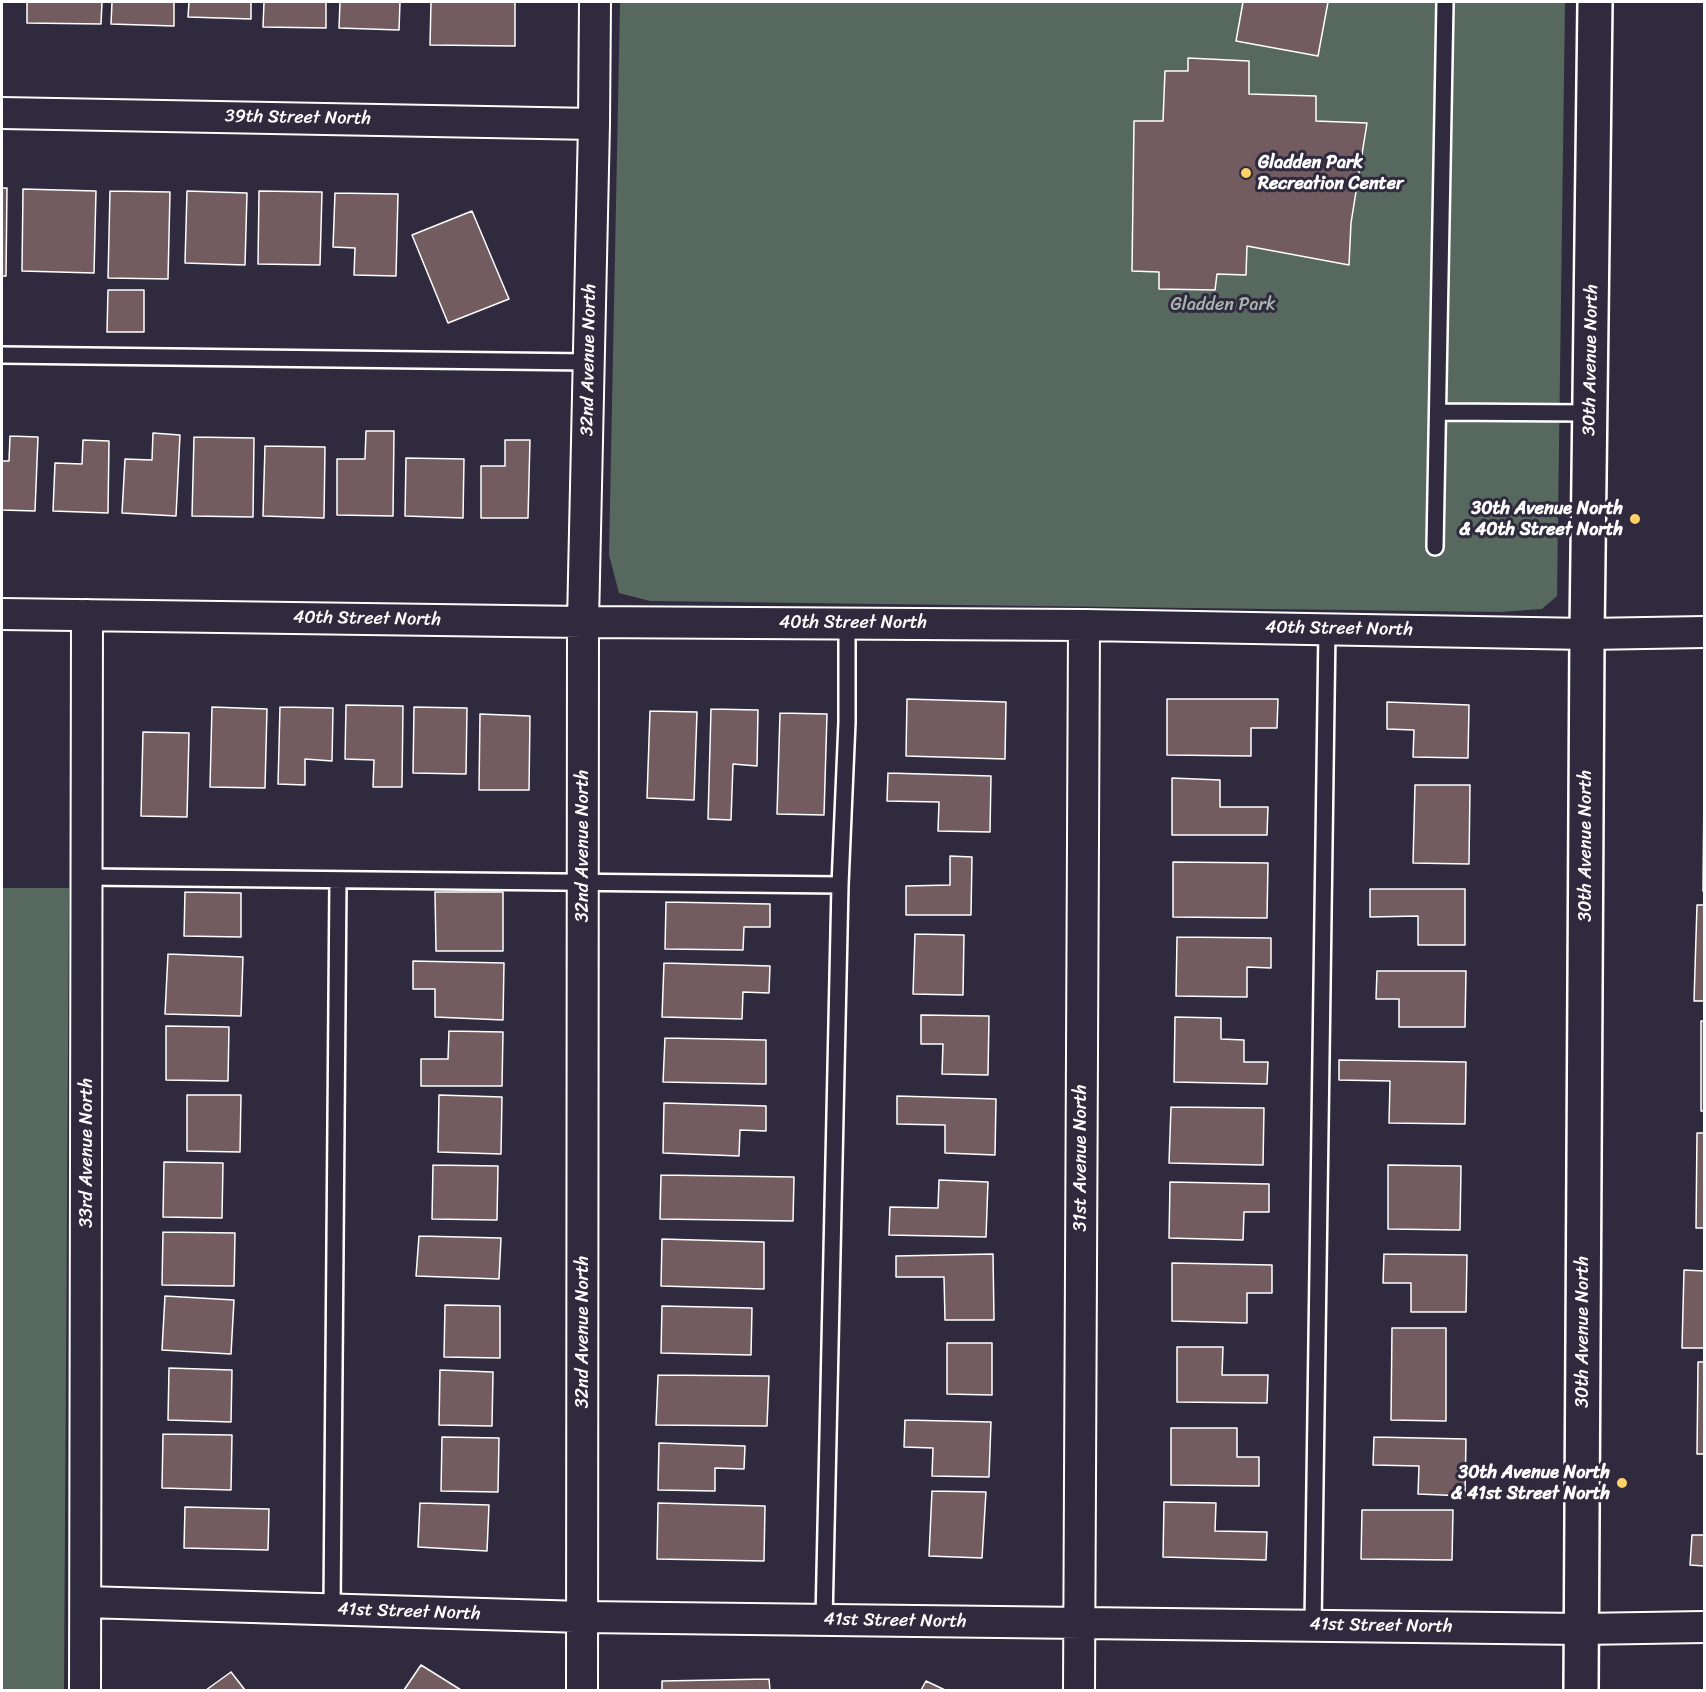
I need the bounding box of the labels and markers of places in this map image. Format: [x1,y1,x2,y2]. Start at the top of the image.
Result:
place label: Gladden Park Recreation Center [1258,152,1403,195]
marker: Gladden Park Recreation Center [1239,166,1253,180]
place label: 30th Avenue North & 40th Street North [1459,498,1623,540]
marker: 30th Avenue North & 40th Street North [1628,512,1642,526]
place label: 30th Avenue North & 41st Street North [1451,1462,1610,1504]
marker: 30th Avenue North & 41st Street North [1615,1476,1629,1490]

